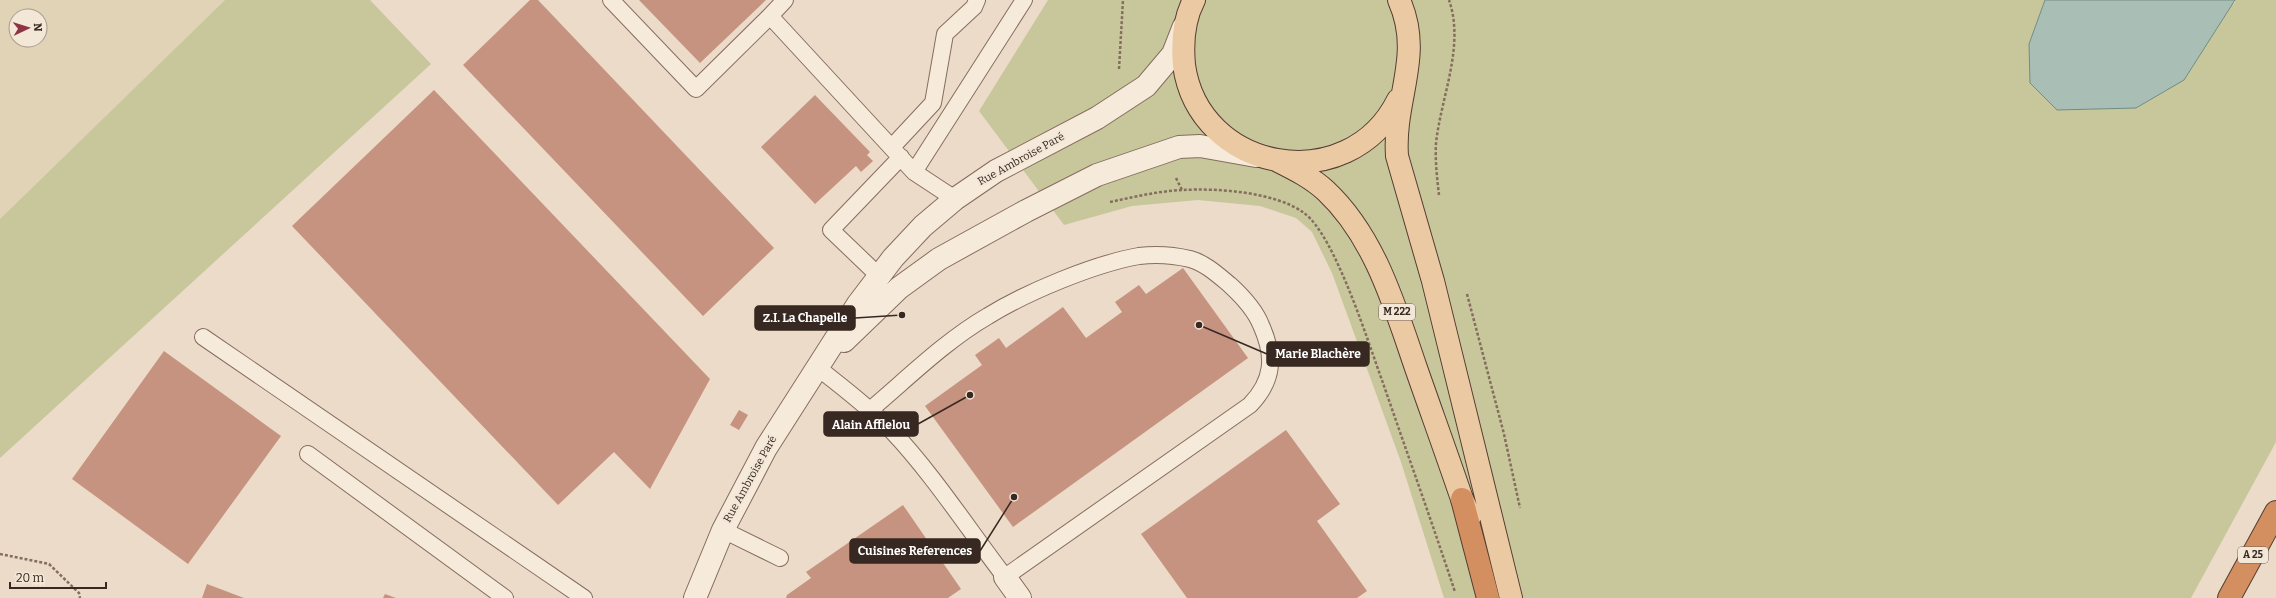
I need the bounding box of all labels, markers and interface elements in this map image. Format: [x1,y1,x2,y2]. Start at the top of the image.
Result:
north arrow [8,8,48,48]
text: N [31,23,44,33]
street label: Rue Ambroise Paré [975,130,1067,188]
road number: M 222 [1379,304,1415,320]
callout: Z.I. La Chapelle [755,306,855,330]
text: Z.I. La Chapelle [763,311,848,325]
callout: Marie Blachère [1267,342,1369,366]
text: Marie Blachère [1275,347,1361,361]
callout: Alain Afflelou [824,412,918,436]
text: Alain Afflelou [832,418,911,432]
street label: Rue Ambroise Paré [721,433,779,525]
callout: Cuisines References [850,539,980,563]
text: Cuisines References [858,544,972,558]
road number: A 25 [2238,547,2268,563]
scale bar [10,564,106,590]
text: 20 m [16,571,45,585]

